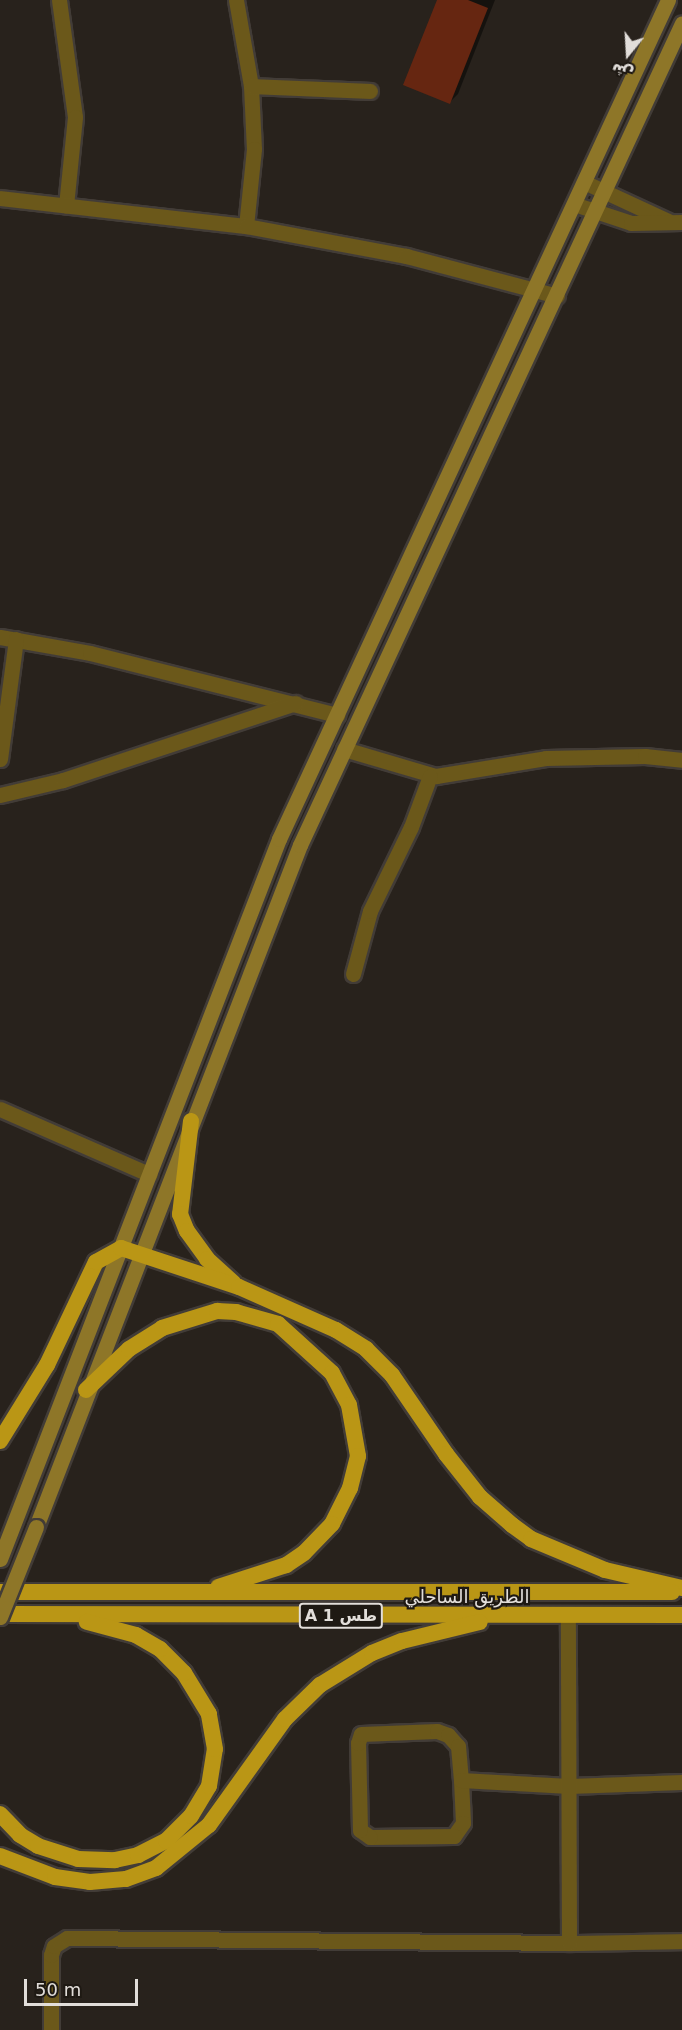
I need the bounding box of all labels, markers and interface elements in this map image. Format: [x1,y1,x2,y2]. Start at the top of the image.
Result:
north arrow [598,24,658,84]
text: ش [609,59,636,84]
street label: الطريق الساحلي [404,1586,530,1608]
road number: A 1 طس [298,1603,385,1629]
scale bar [27,1967,141,2005]
text: 50 m [35,1979,81,2000]

